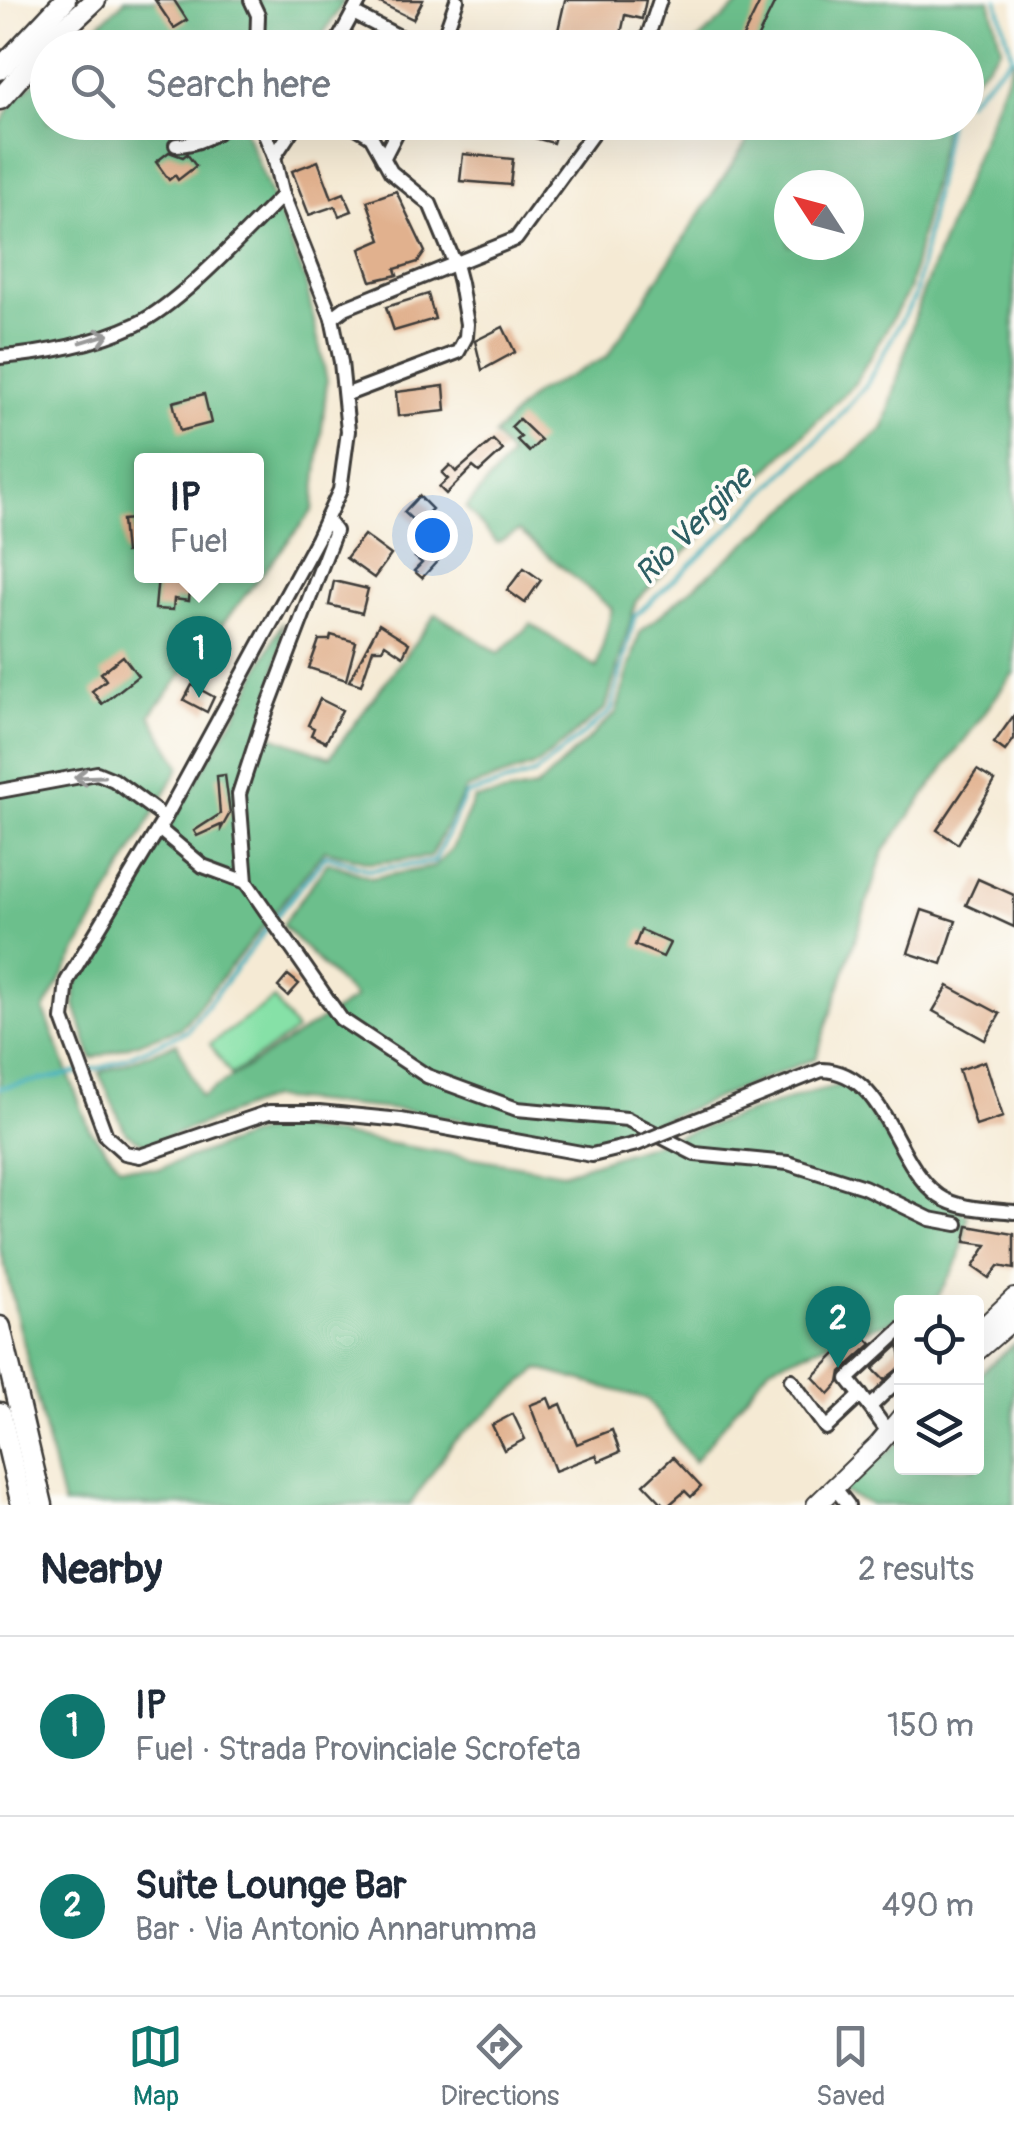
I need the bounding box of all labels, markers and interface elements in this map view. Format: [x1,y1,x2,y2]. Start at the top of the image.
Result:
search box [30,30,984,140]
icon: search [65,58,120,113]
text: Search here [145,61,331,109]
north arrow [774,170,864,260]
one-way arrow [79,327,110,345]
popup [134,453,264,583]
water label: Rio Vergine [627,457,763,593]
text: IP [170,474,201,522]
your location [407,510,458,561]
text: Fuel [170,522,228,562]
pin: 1 [166,616,232,698]
one-way arrow [73,768,105,787]
pin: 2 [806,1286,870,1368]
map controls [894,1295,984,1475]
button: locate [894,1295,984,1385]
button: layers [894,1385,984,1475]
text: Nearby [40,1544,162,1596]
text: 2 results [858,1550,974,1590]
text: IP [135,1682,167,1730]
text: 1 [66,1706,79,1746]
text: 150 m [887,1706,974,1746]
text: Fuel · Strada Provinciale Scrofeta [135,1730,581,1770]
text: Suite Lounge Bar [135,1862,407,1910]
text: 2 [64,1886,81,1926]
text: 490 m [882,1886,974,1926]
text: Bar · Via Antonio Annarumma [135,1910,537,1950]
tab: Map [128,2019,183,2114]
tab: Directions [440,2019,559,2114]
tab: Saved [816,2019,886,2114]

